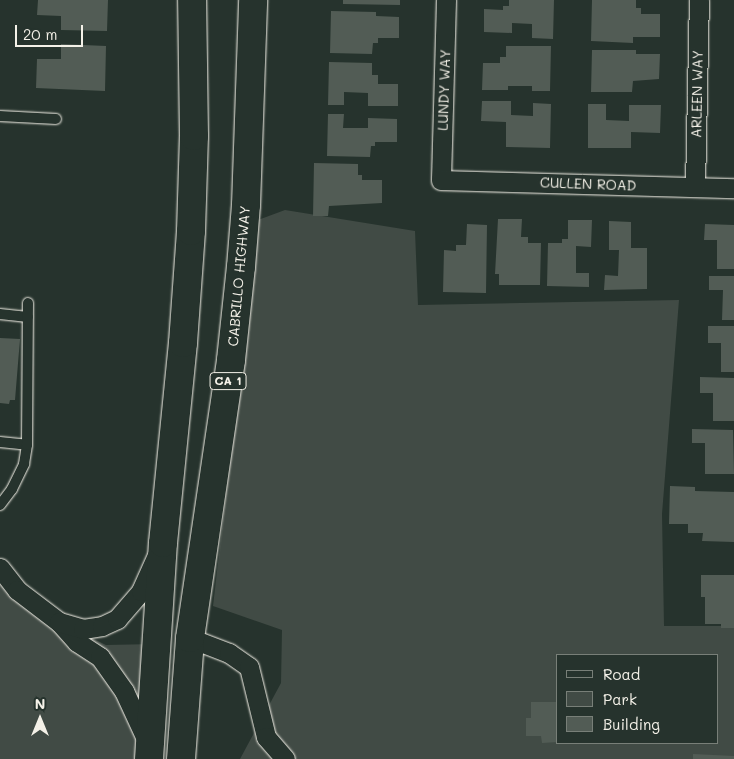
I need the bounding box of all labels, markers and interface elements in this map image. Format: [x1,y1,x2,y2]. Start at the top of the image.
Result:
scale bar [18,15,85,47]
text: 20 m [23,24,57,44]
street label: LUNDY WAY [434,49,454,131]
street label: ARLEEN WAY [688,50,706,138]
street label: CULLEN ROAD [540,174,636,194]
street label: CABRILLO HIGHWAY [224,205,254,347]
road number: CA 1 [209,372,247,391]
legend [556,654,719,744]
text: Road [603,664,640,684]
text: Park [603,689,637,709]
north arrow [15,694,65,744]
text: N [35,694,45,713]
text: Building [603,714,660,734]

